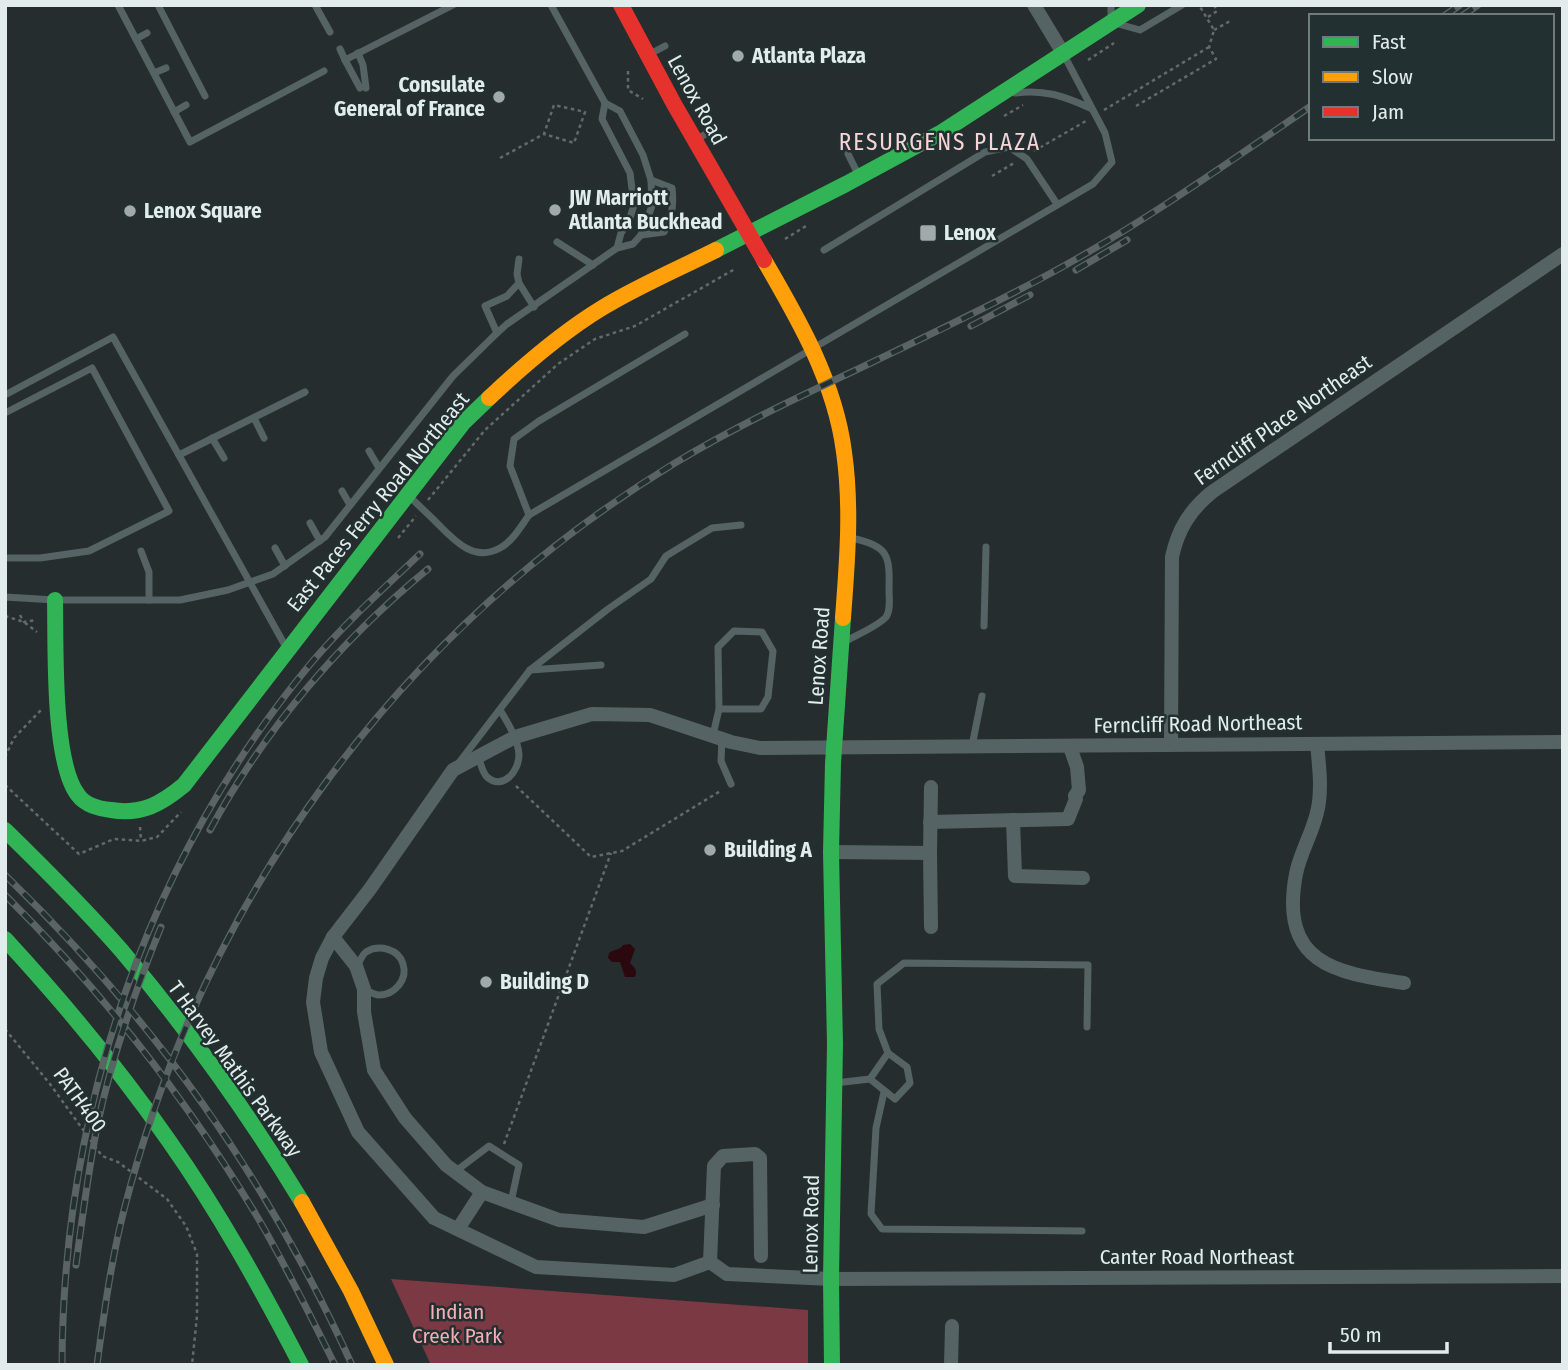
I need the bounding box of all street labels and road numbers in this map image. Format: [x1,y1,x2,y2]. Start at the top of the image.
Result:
street label: Lenox Road [662,50,732,150]
street label: Ferncliff Place Northeast [1189,349,1377,491]
street label: East Paces Ferry Road Northeast [281,387,475,617]
street label: Lenox Road [803,606,835,706]
street label: Ferncliff Road Northeast [1094,709,1303,739]
street label: T Harvey Mathis Parkway [162,976,308,1163]
street label: PATH400 [48,1062,112,1138]
street label: Lenox Road [797,1174,825,1274]
street label: Canter Road Northeast [1100,1244,1294,1270]

